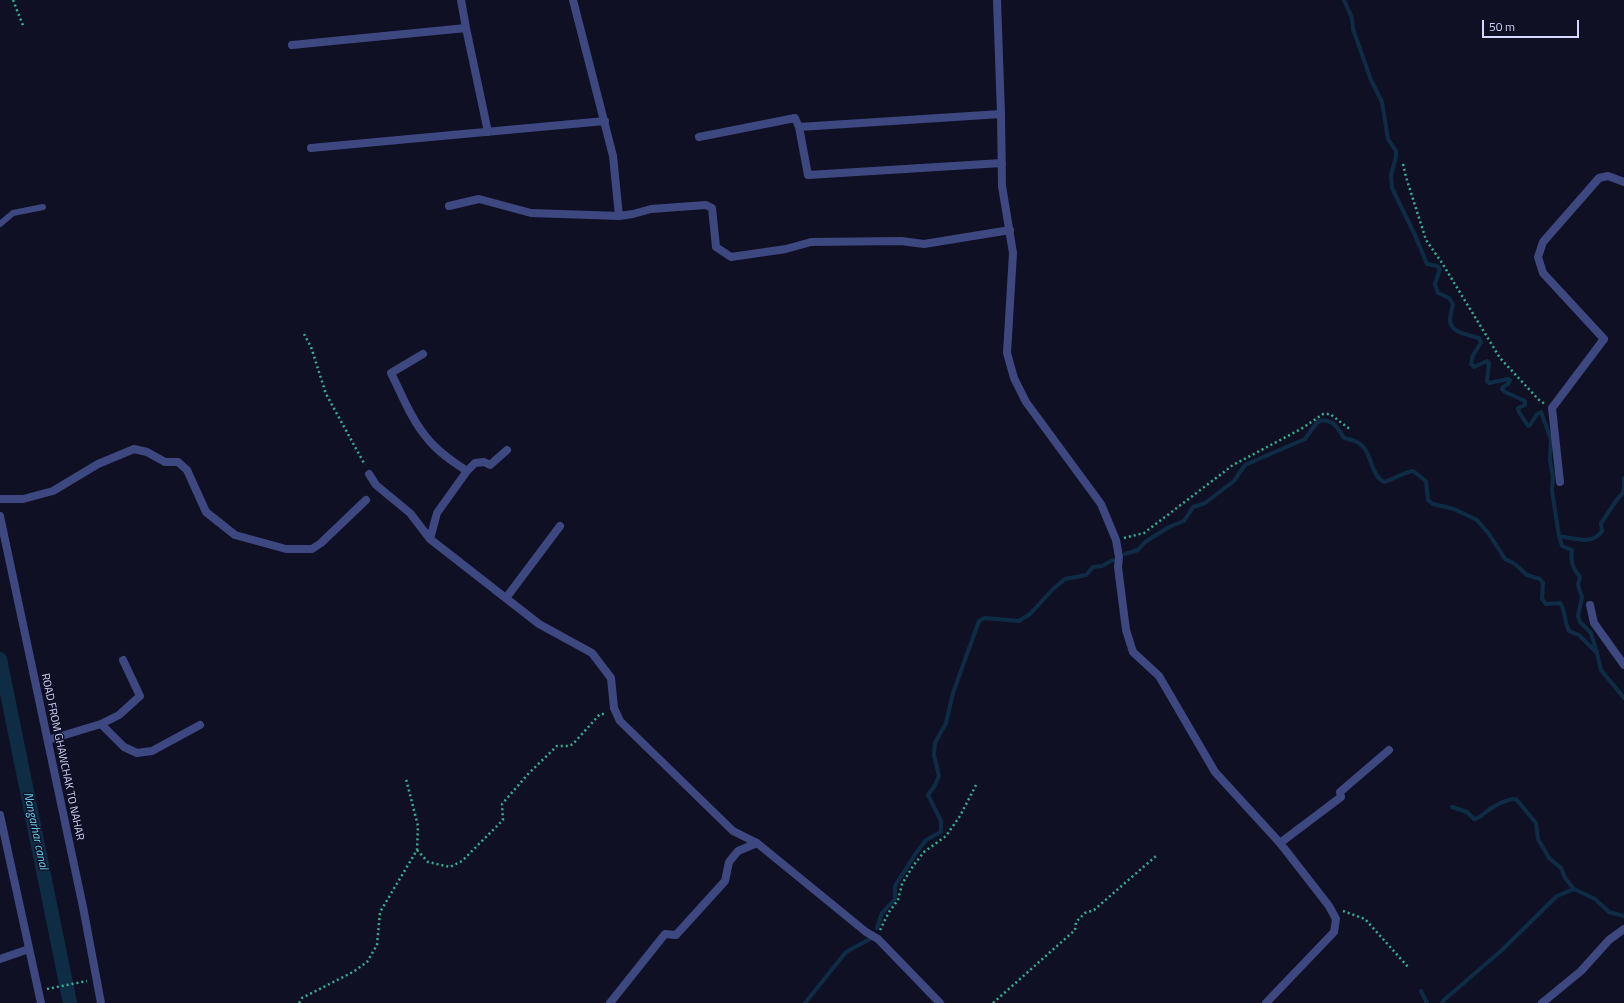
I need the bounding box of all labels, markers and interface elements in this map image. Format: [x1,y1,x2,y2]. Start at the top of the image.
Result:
scale bar [1484,12,1581,38]
text: 50 m [1489,17,1515,36]
street label: ROAD FROM GHAWCHAK TO NAHAR [38,672,86,842]
water label: Nangarhar canal [20,791,50,871]

